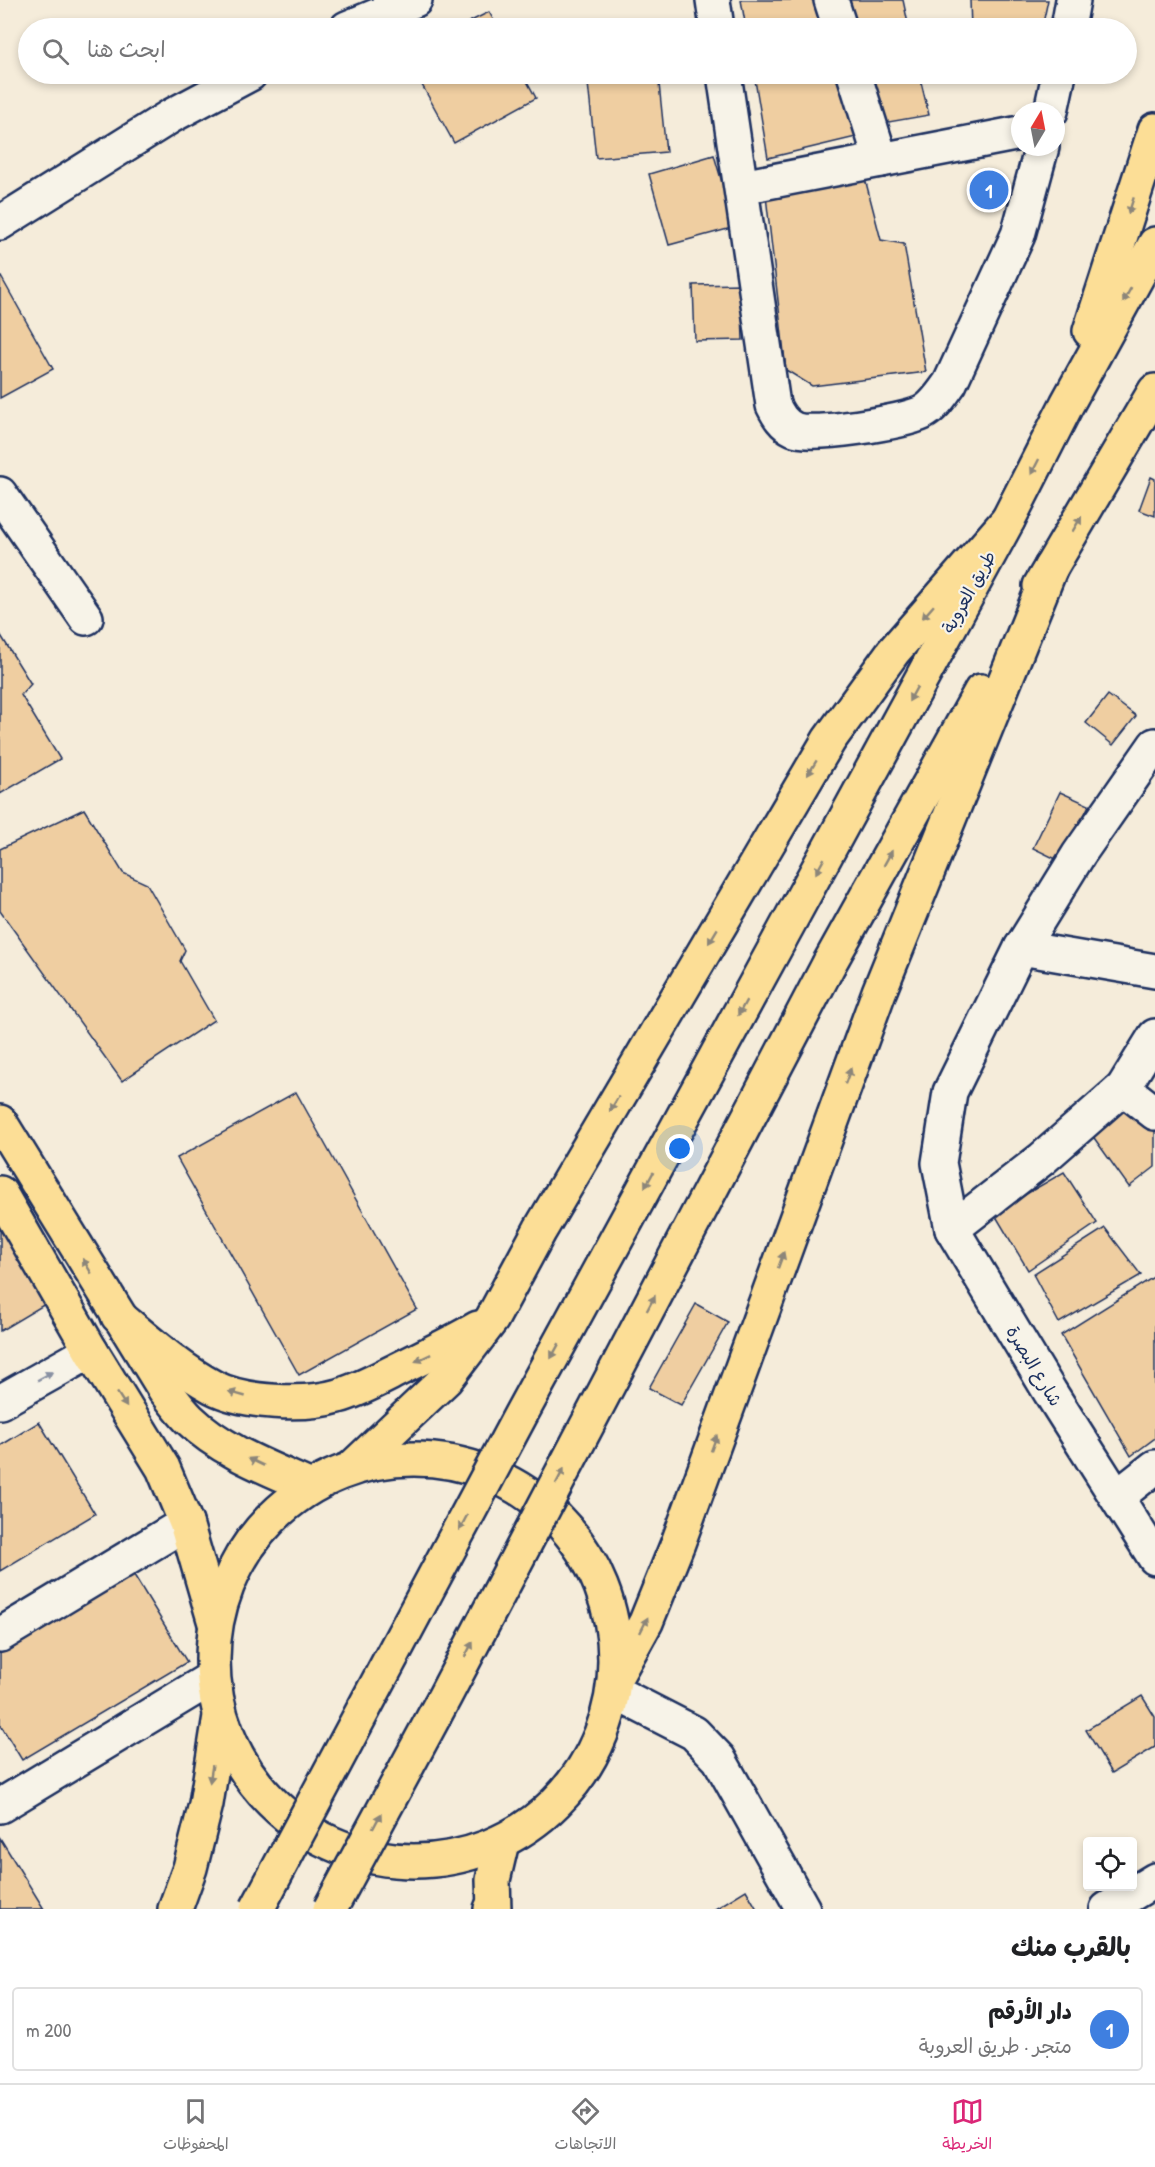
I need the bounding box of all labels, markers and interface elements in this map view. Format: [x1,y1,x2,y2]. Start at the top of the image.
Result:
search box [18,18,1137,84]
text: ابحث هنا [87,34,166,64]
icon: search [39,35,72,68]
north arrow [1011,102,1065,156]
pin: 1 [970,168,1008,213]
one-way arrow [1125,197,1135,215]
one-way arrow [1122,287,1132,304]
one-way arrow [1030,459,1040,476]
one-way arrow [1071,516,1082,532]
street label: طريق العروبة [936,546,1002,638]
one-way arrow [922,604,935,619]
one-way arrow [908,686,918,703]
one-way arrow [808,760,818,777]
one-way arrow [883,849,893,866]
one-way arrow [815,857,825,874]
one-way arrow [708,928,719,944]
one-way arrow [737,1000,747,1017]
one-way arrow [843,1067,853,1085]
one-way arrow [609,1096,620,1112]
your location [665,1134,694,1163]
one-way arrow [644,1171,654,1188]
one-way arrow [776,1251,786,1269]
one-way arrow [82,1258,93,1274]
one-way arrow [646,1295,656,1312]
street label: شارع البصرة [1001,1321,1068,1411]
one-way arrow [550,1343,561,1359]
one-way arrow [414,1353,431,1362]
one-way arrow [37,1371,53,1382]
one-way arrow [228,1389,246,1398]
one-way arrow [117,1392,128,1408]
one-way arrow [710,1434,720,1452]
one-way arrow [247,1458,265,1468]
one-way arrow [555,1467,565,1484]
one-way arrow [458,1514,468,1531]
one-way arrow [639,1616,648,1633]
one-way arrow [465,1640,474,1657]
one-way arrow [206,1765,215,1784]
one-way arrow [372,1812,382,1829]
map controls [1083,1837,1137,1891]
button: locate [1083,1837,1137,1891]
text: بالقرب منك [1011,1929,1131,1964]
text: دار الأرقم [988,1996,1072,2026]
text: 200 m [26,2016,72,2043]
text: 1 [1106,2016,1113,2043]
text: متجر · طريق العروبة [919,2032,1072,2059]
tab: المحفوظات [163,2095,229,2158]
tab: الاتجاهات [555,2095,616,2158]
tab: الخريطة [942,2095,992,2158]

